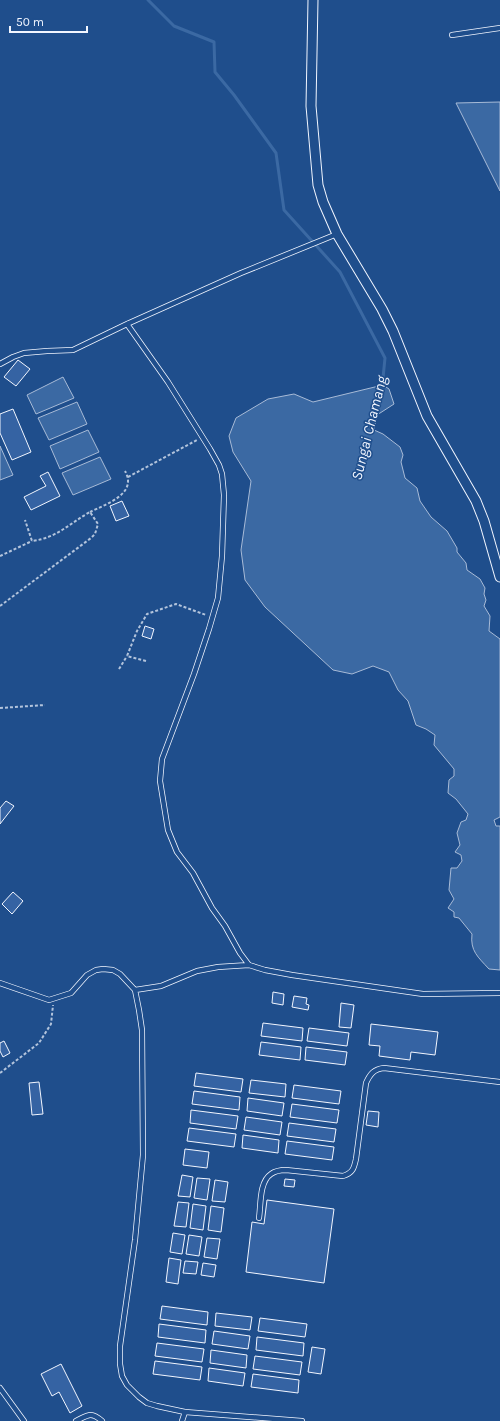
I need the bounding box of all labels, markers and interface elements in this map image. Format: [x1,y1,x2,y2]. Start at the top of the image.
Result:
scale bar [10,8,87,34]
text: 50 m [16,15,44,29]
water label: Sungai Chamang [347,373,391,482]

